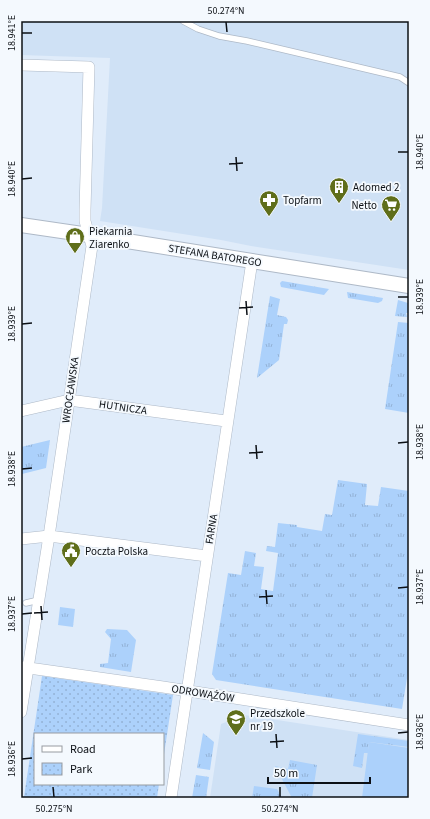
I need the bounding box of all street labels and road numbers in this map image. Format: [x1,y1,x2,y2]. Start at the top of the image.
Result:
street label: STEFANA BATOREGO [167,241,263,270]
street label: WROCŁAWSKA [58,356,83,424]
street label: HUTNICZA [98,397,148,418]
street label: FARNA [202,513,221,545]
street label: ODROWĄŻÓW [170,681,236,706]

